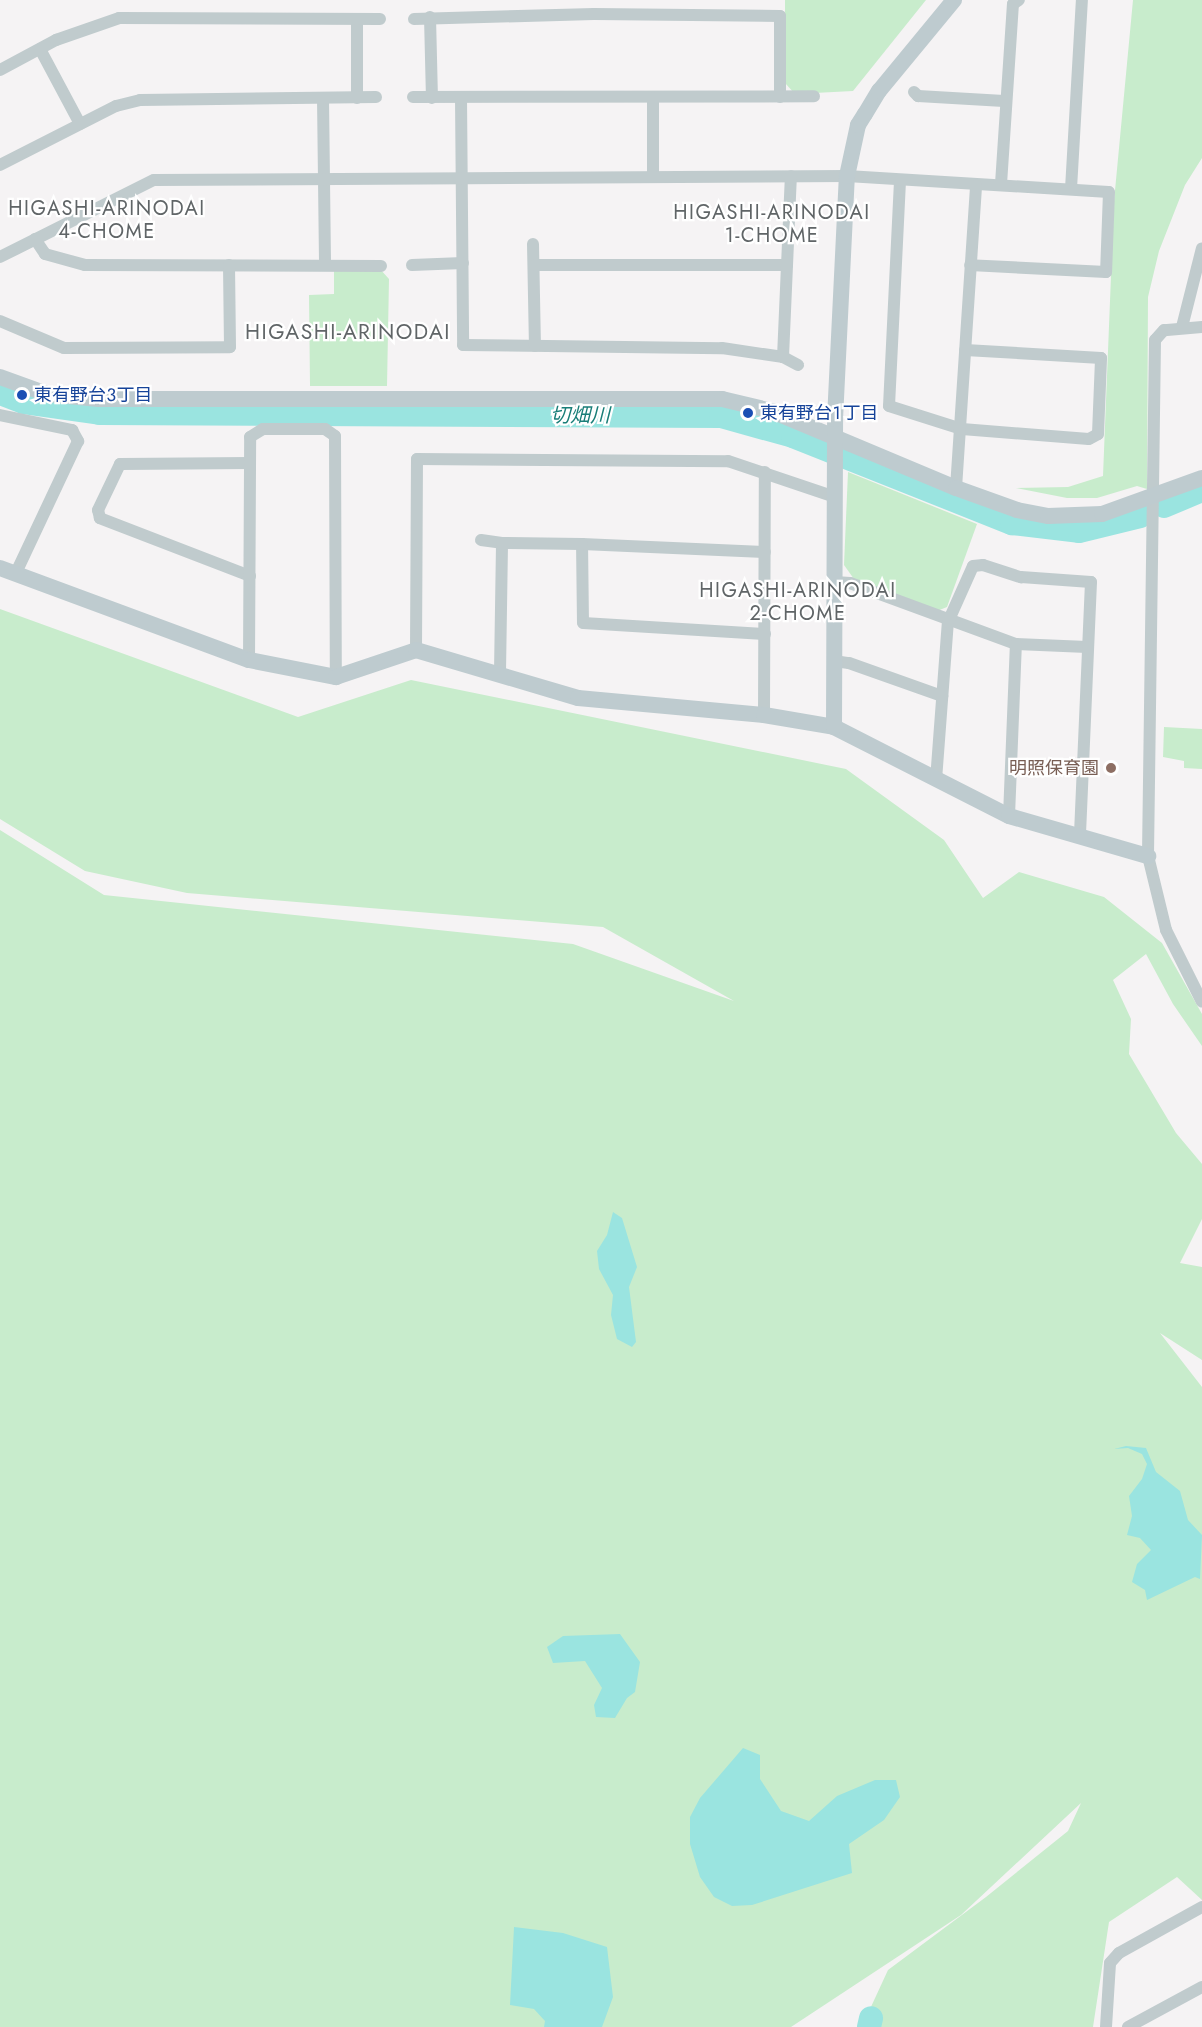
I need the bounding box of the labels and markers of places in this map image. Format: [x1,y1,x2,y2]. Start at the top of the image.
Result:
place label: 東有野台３丁目 [34,384,152,406]
marker: 東有野台３丁目 [15,388,29,402]
place label: 東有野台１丁目 [760,402,878,424]
marker: 東有野台１丁目 [741,406,755,420]
place label: 明照保育園 [1009,757,1099,779]
marker: 明照保育園 [1104,761,1118,775]

